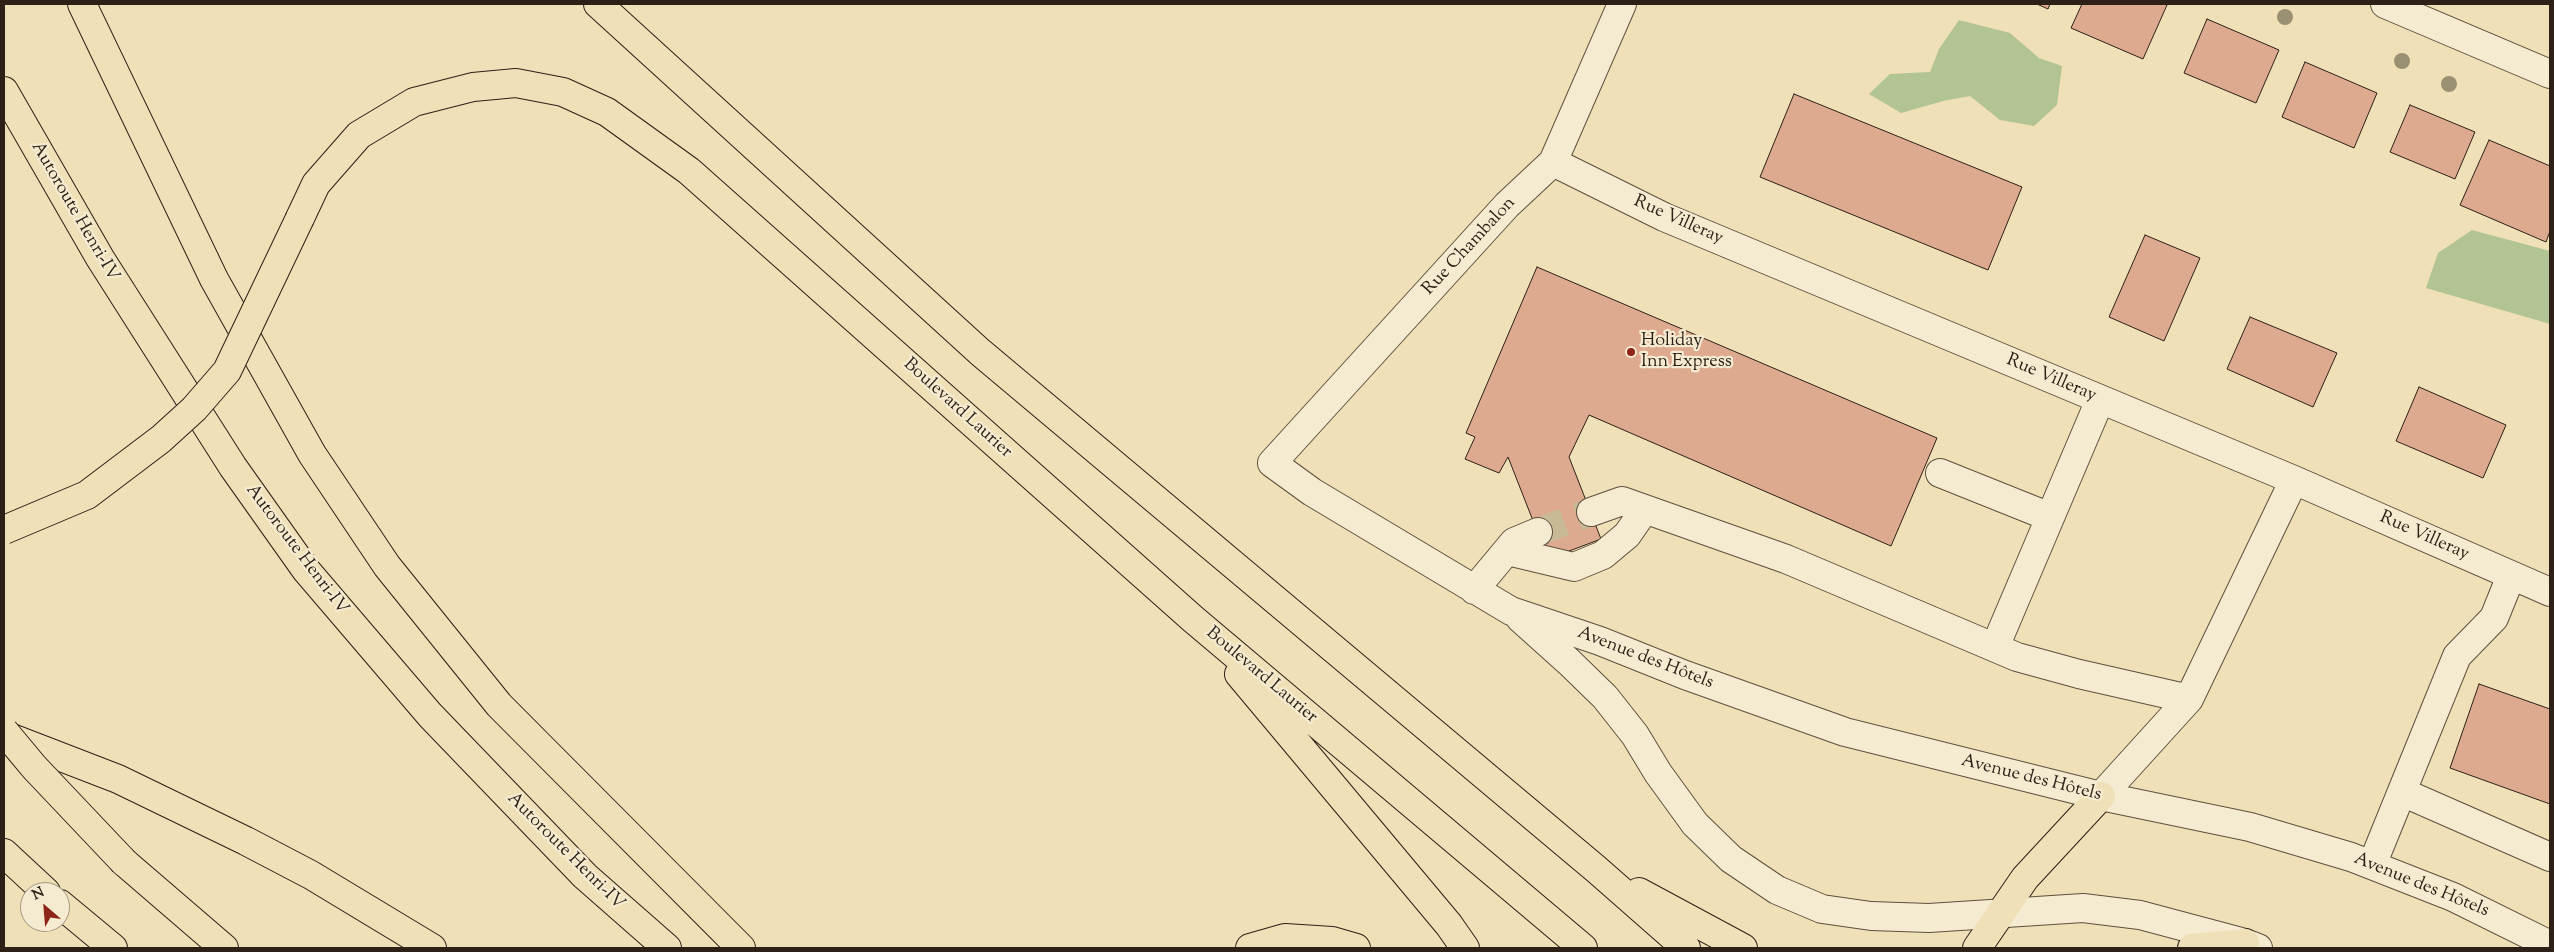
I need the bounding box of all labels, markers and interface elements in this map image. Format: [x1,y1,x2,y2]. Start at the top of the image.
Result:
street label: Autoroute Henri-IV [25,139,123,285]
street label: Rue Villeray [1630,192,1726,250]
street label: Rue Chambalon [1419,193,1521,301]
place label: Holiday Inn Express [1641,331,1732,374]
marker: Holiday Inn Express [1625,346,1637,358]
street label: Rue Villeray [2003,350,2099,408]
street label: Boulevard Laurier [898,355,1016,463]
street label: Autoroute Henri-IV [240,481,352,619]
street label: Rue Villeray [2376,508,2472,566]
street label: Boulevard Laurier [1201,623,1321,729]
street label: Avenue des Hôtels [1574,623,1716,695]
street label: Avenue des Hôtels [1959,751,2103,807]
street label: Autoroute Henri-IV [502,789,628,915]
street label: Avenue des Hôtels [2350,849,2492,923]
north arrow [20,882,70,932]
text: N [29,883,48,906]

